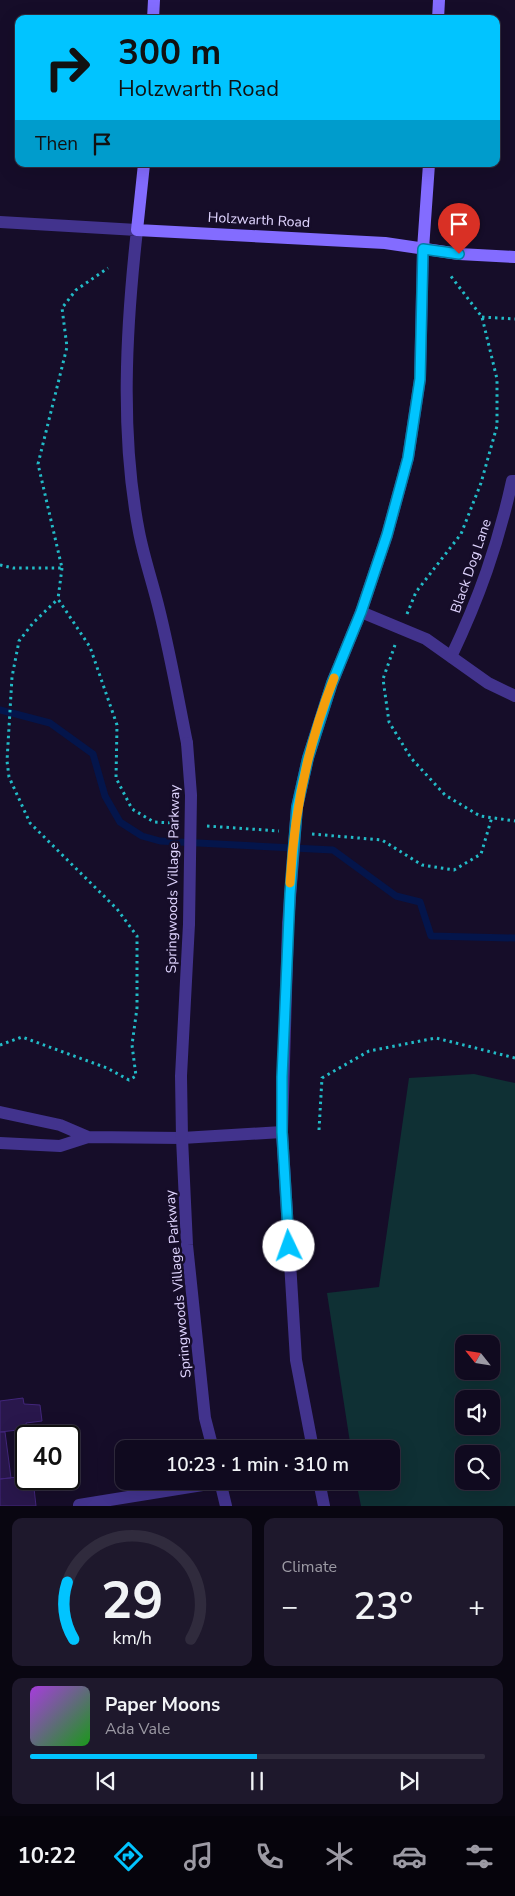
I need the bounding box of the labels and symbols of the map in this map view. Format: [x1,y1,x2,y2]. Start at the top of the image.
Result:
pin [438,203,480,254]
street label: Holzwarth Road [207,208,311,232]
street label: Black Dog Lane [446,516,496,616]
street label: Springwoods Village Parkway [162,784,184,973]
street label: Springwoods Village Parkway [160,1188,196,1379]
position arrow [262,1219,314,1271]
north arrow [455,1335,500,1380]
speed limit sign: 40 [15,1425,80,1490]

